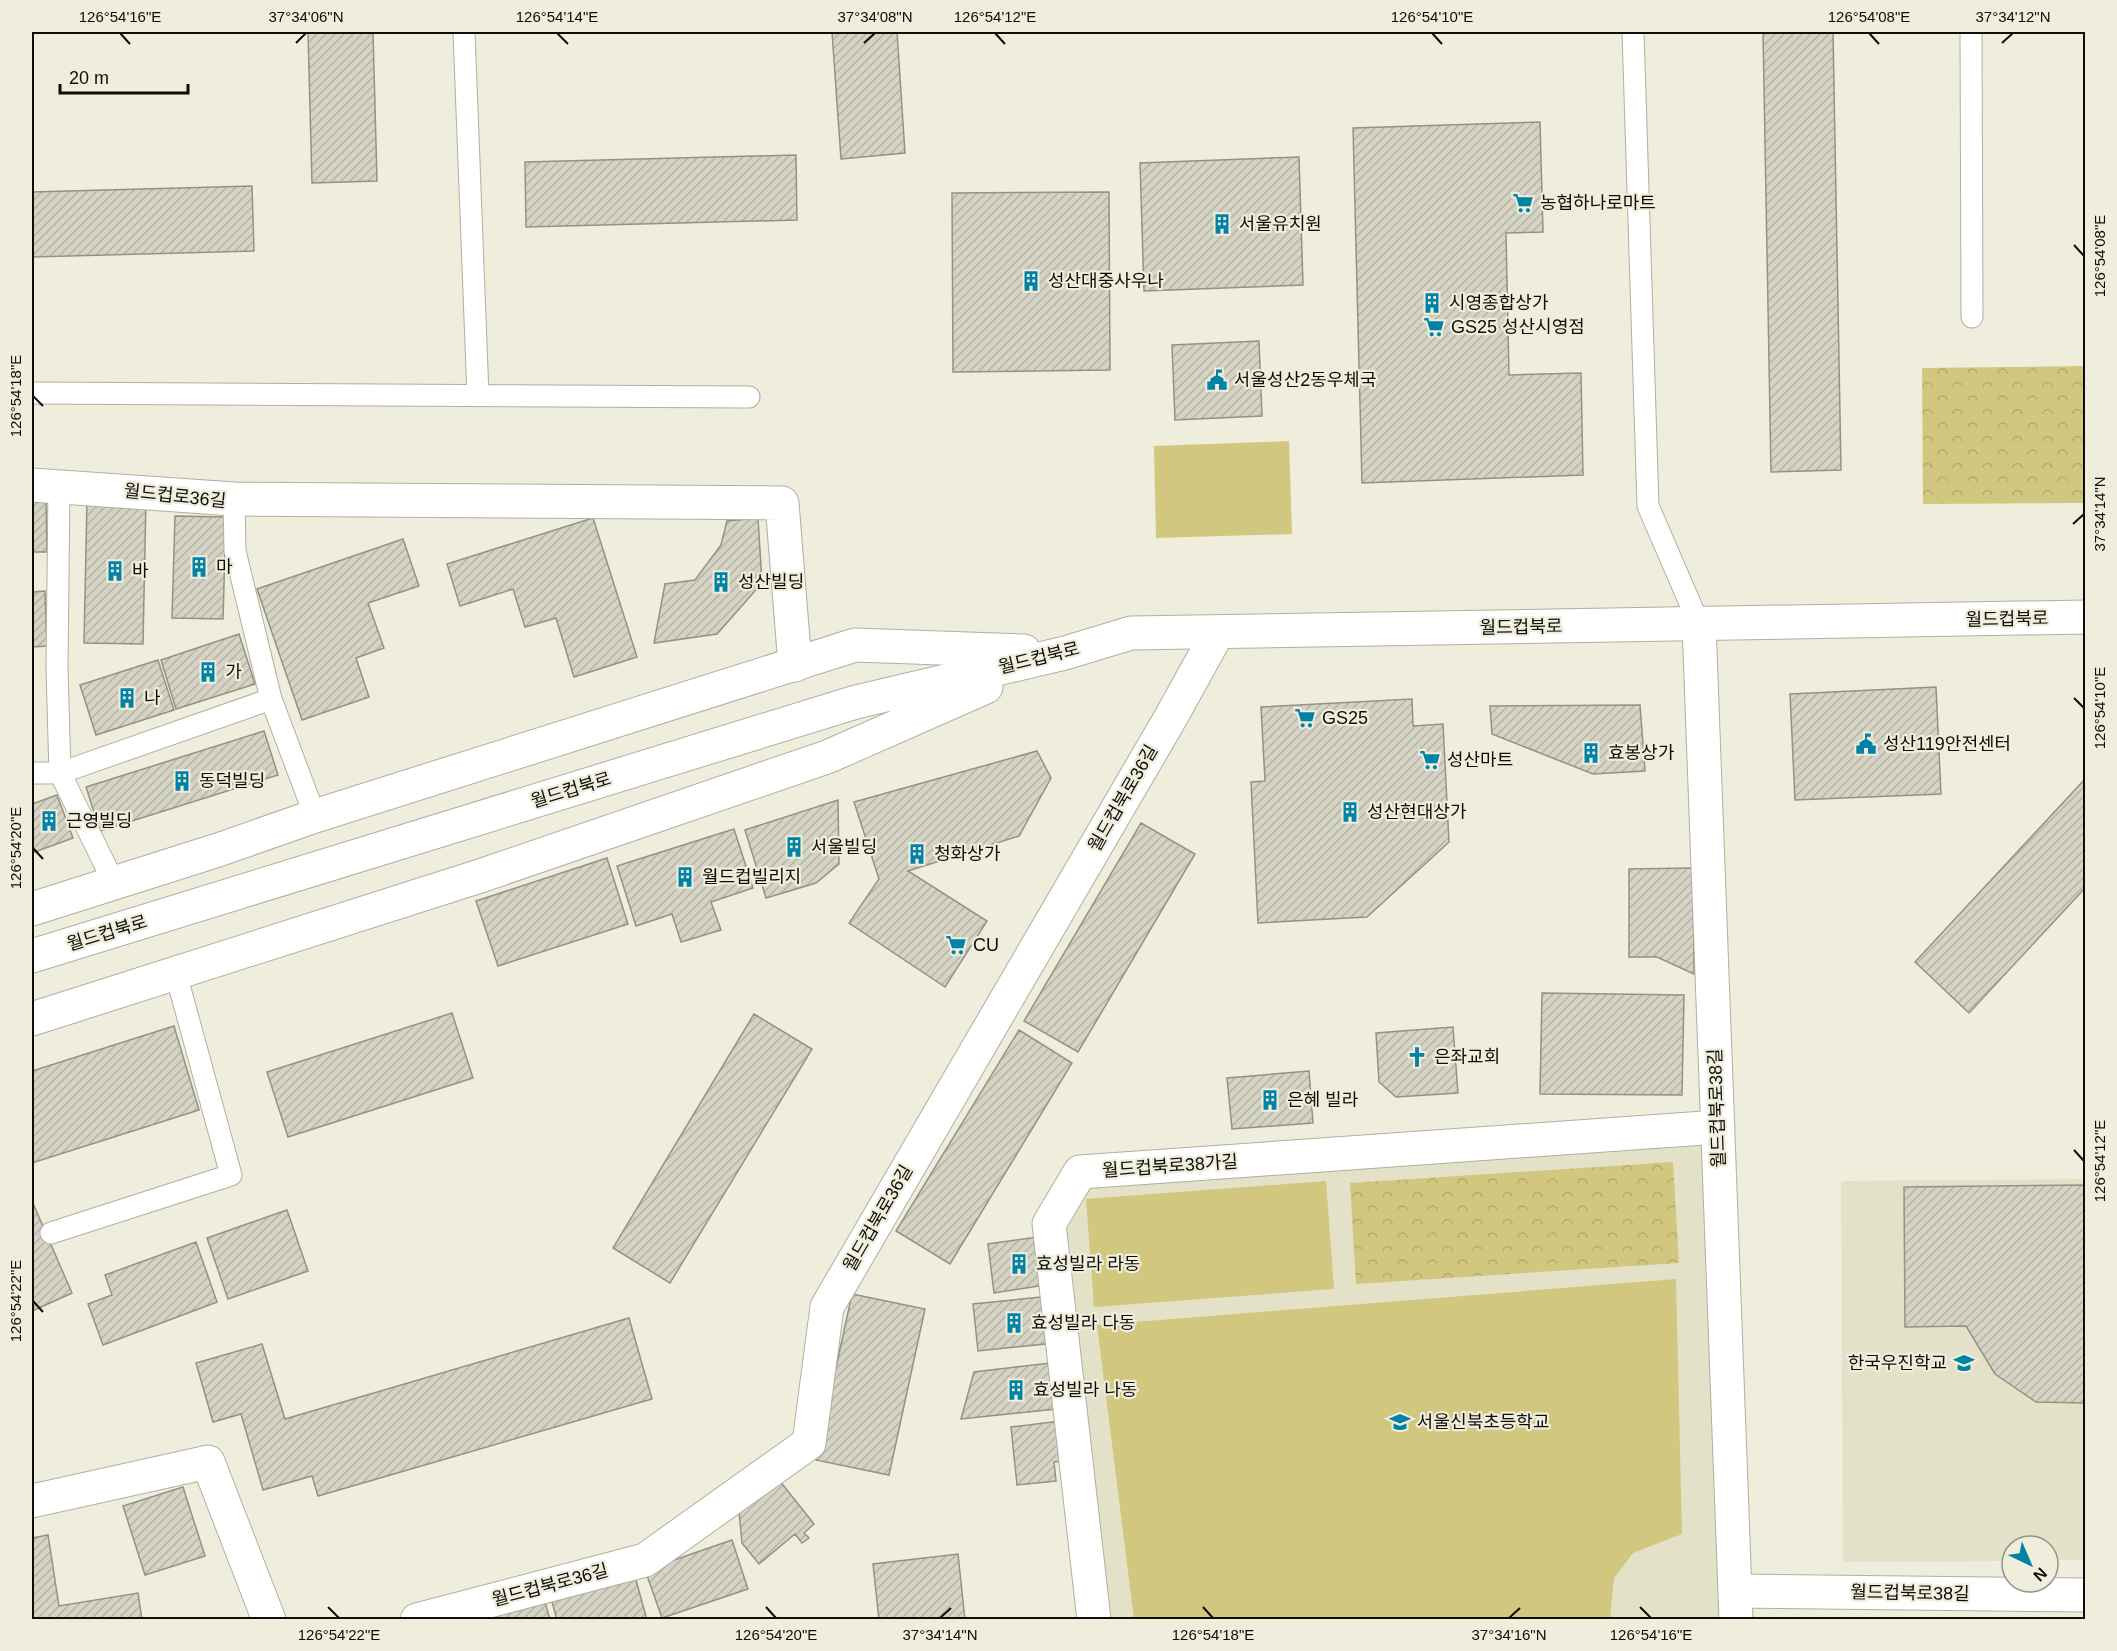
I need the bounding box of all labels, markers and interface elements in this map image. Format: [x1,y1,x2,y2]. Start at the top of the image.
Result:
text: 126°54'16"E [79,8,161,25]
text: 37°34'06"N [268,8,344,25]
text: 126°54'14"E [516,8,598,25]
text: 37°34'08"N [837,8,913,25]
text: 126°54'12"E [954,8,1036,25]
text: 126°54'10"E [1391,8,1473,25]
text: 126°54'08"E [1828,8,1910,25]
text: 37°34'12"N [1975,8,2051,25]
scale bar [60,57,188,95]
text: 20 m [69,68,109,88]
supermarket icon: 농협하나로마트 [1511,191,1535,215]
place label: 농협하나로마트 [1540,193,1656,213]
building icon: 서울유치원 [1210,212,1234,236]
place label: 서울유치원 [1239,214,1322,234]
text: 126°54'08"E [2091,215,2108,297]
building icon: 성산대중사우나 [1019,269,1043,293]
place label: 성산대중사우나 [1048,271,1164,291]
building icon: 시영종합상가 [1420,291,1444,315]
place label: 시영종합상가 [1449,293,1549,313]
supermarket icon: GS25 성산시영점 [1422,315,1446,339]
place label: GS25 성산시영점 [1451,317,1585,337]
text: 126°54'18"E [7,355,24,437]
public building icon: 서울성산2동우체국 [1205,368,1229,392]
place label: 서울성산2동우체국 [1234,370,1377,390]
text: 37°34'14"N [2091,476,2108,552]
street label: 월드컵로36길 [123,481,227,511]
building icon: 마 [187,555,211,579]
place label: 마 [216,557,233,577]
building icon: 바 [103,559,127,583]
place label: 바 [132,561,149,581]
building icon: 성산빌딩 [709,570,733,594]
place label: 성산빌딩 [738,572,804,592]
street label: 월드컵북로 [1965,608,2049,630]
street label: 월드컵북로 [1479,616,1563,638]
street label: 월드컵북로 [996,638,1082,678]
building icon: 가 [196,660,220,684]
place label: 가 [225,662,242,682]
text: 126°54'10"E [2091,667,2108,749]
building icon: 나 [115,686,139,710]
place label: 나 [144,688,161,708]
supermarket icon: GS25 [1293,706,1317,730]
place label: GS25 [1322,708,1368,728]
public building icon: 성산119안전센터 [1854,732,1878,756]
place label: 성산119안전센터 [1883,734,2011,754]
street label: 월드컵북로36길 [1084,741,1162,855]
building icon: 효봉상가 [1579,741,1603,765]
place label: 효봉상가 [1608,743,1675,763]
supermarket icon: 성산마트 [1418,748,1442,772]
place label: 성산마트 [1447,750,1513,770]
street label: 월드컵북로 [528,768,614,812]
building icon: 동덕빌딩 [170,769,194,793]
place label: 동덕빌딩 [199,771,265,791]
building icon: 성산현대상가 [1338,800,1362,824]
place label: 성산현대상가 [1367,802,1467,822]
text: 126°54'20"E [7,807,24,889]
building icon: 근영빌딩 [37,809,61,833]
place label: 근영빌딩 [66,811,132,831]
building icon: 서울빌딩 [782,835,806,859]
place label: 서울빌딩 [811,837,877,857]
building icon: 청화상가 [905,842,929,866]
place label: 청화상가 [934,844,1001,864]
building icon: 월드컵빌리지 [673,865,697,889]
place label: 월드컵빌리지 [702,867,801,887]
street label: 월드컵북로 [64,911,150,955]
supermarket icon: CU [944,933,968,957]
place label: CU [973,935,999,955]
church icon: 은좌교회 [1405,1045,1429,1069]
place label: 은좌교회 [1434,1047,1500,1067]
street label: 월드컵북로38길 [1705,1048,1729,1168]
building icon: 은혜 빌라 [1258,1088,1282,1112]
place label: 은혜 빌라 [1287,1090,1359,1110]
text: 126°54'12"E [2091,1120,2108,1202]
street label: 월드컵북로38가길 [1101,1151,1239,1181]
street label: 월드컵북로36길 [839,1161,917,1275]
building icon: 효성빌라 라동 [1007,1252,1031,1276]
place label: 효성빌라 라동 [1036,1254,1140,1274]
text: 126°54'22"E [7,1260,24,1342]
building icon: 효성빌라 다동 [1002,1311,1026,1335]
place label: 효성빌라 다동 [1031,1313,1135,1333]
school or university icon: 한국우진학교 [1952,1351,1976,1375]
place label: 한국우진학교 [1848,1353,1947,1373]
building icon: 효성빌라 나동 [1004,1378,1028,1402]
place label: 효성빌라 나동 [1033,1380,1137,1400]
school or university icon: 서울신북초등학교 [1388,1410,1412,1434]
place label: 서울신북초등학교 [1417,1412,1549,1432]
north arrow [2000,1534,2060,1594]
street label: 월드컵북로36길 [490,1560,610,1610]
text: N [2030,1564,2050,1585]
street label: 월드컵북로38길 [1850,1582,1970,1604]
text: 126°54'22"E [298,1626,380,1643]
text: 126°54'20"E [735,1626,817,1643]
text: 37°34'14"N [902,1626,978,1643]
text: 126°54'18"E [1172,1626,1254,1643]
text: 37°34'16"N [1471,1626,1547,1643]
text: 126°54'16"E [1610,1626,1692,1643]

